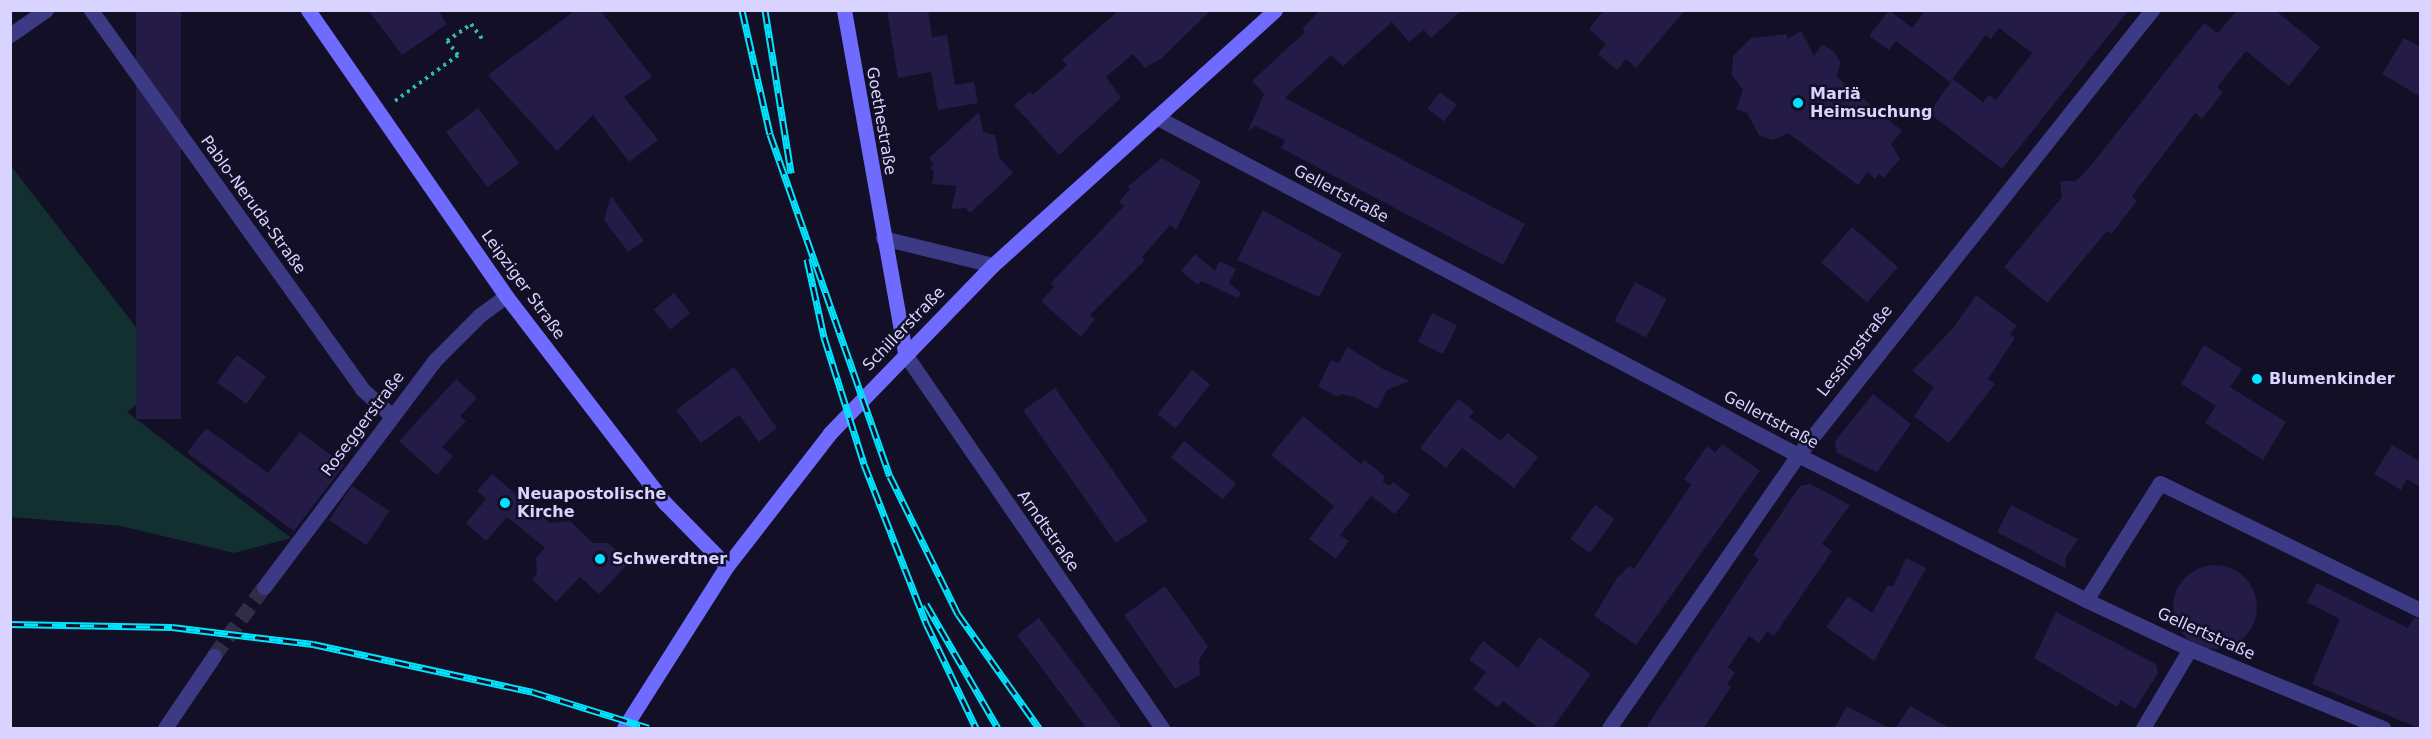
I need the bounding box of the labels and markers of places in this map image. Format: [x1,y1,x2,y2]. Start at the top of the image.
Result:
place label: Mariä Heimsuchung [1810,84,1932,122]
marker: Mariä Heimsuchung [1791,96,1805,110]
place label: Blumenkinder [2269,369,2395,389]
marker: Blumenkinder [2250,372,2264,386]
place label: Neuapostolische Kirche [517,484,666,522]
marker: Neuapostolische Kirche [498,496,512,510]
place label: Schwerdtner [612,549,727,569]
marker: Schwerdtner [593,552,607,566]

